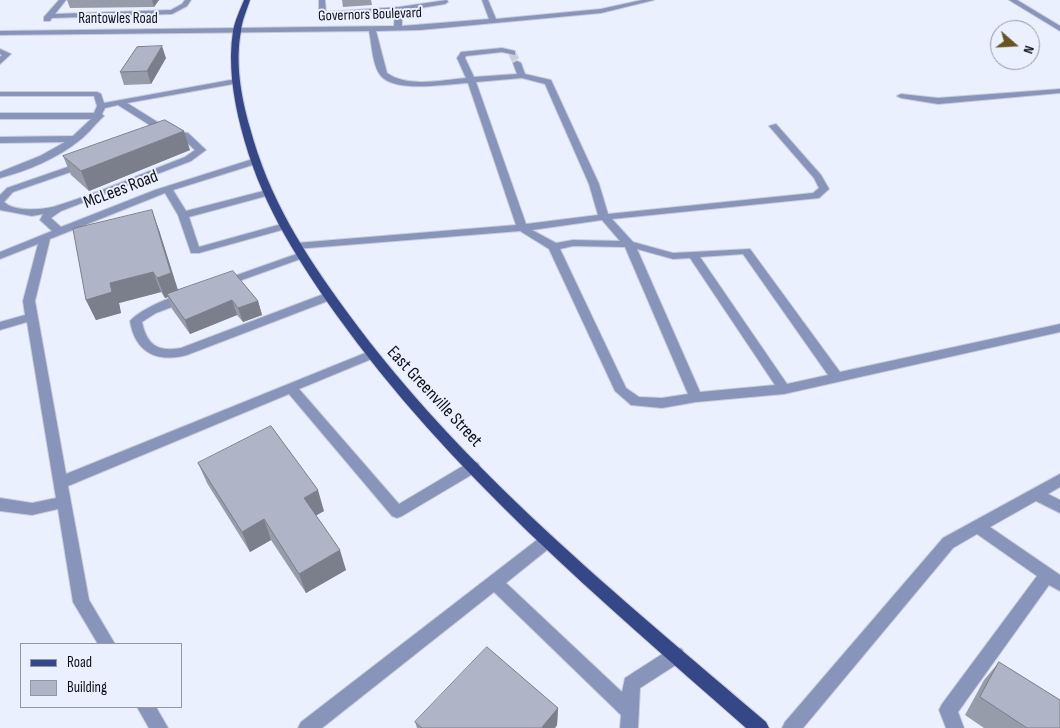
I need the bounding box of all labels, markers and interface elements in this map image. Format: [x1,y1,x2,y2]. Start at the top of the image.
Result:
street label: Governors Boulevard [318,4,422,26]
street label: Rantowles Road [78,10,158,28]
north arrow [990,20,1040,70]
text: N [1019,43,1038,56]
street label: McLees Road [81,166,161,214]
street label: East Greenville Street [382,342,486,452]
legend [20,643,182,708]
text: Road [67,653,92,672]
text: Building [67,678,107,697]

